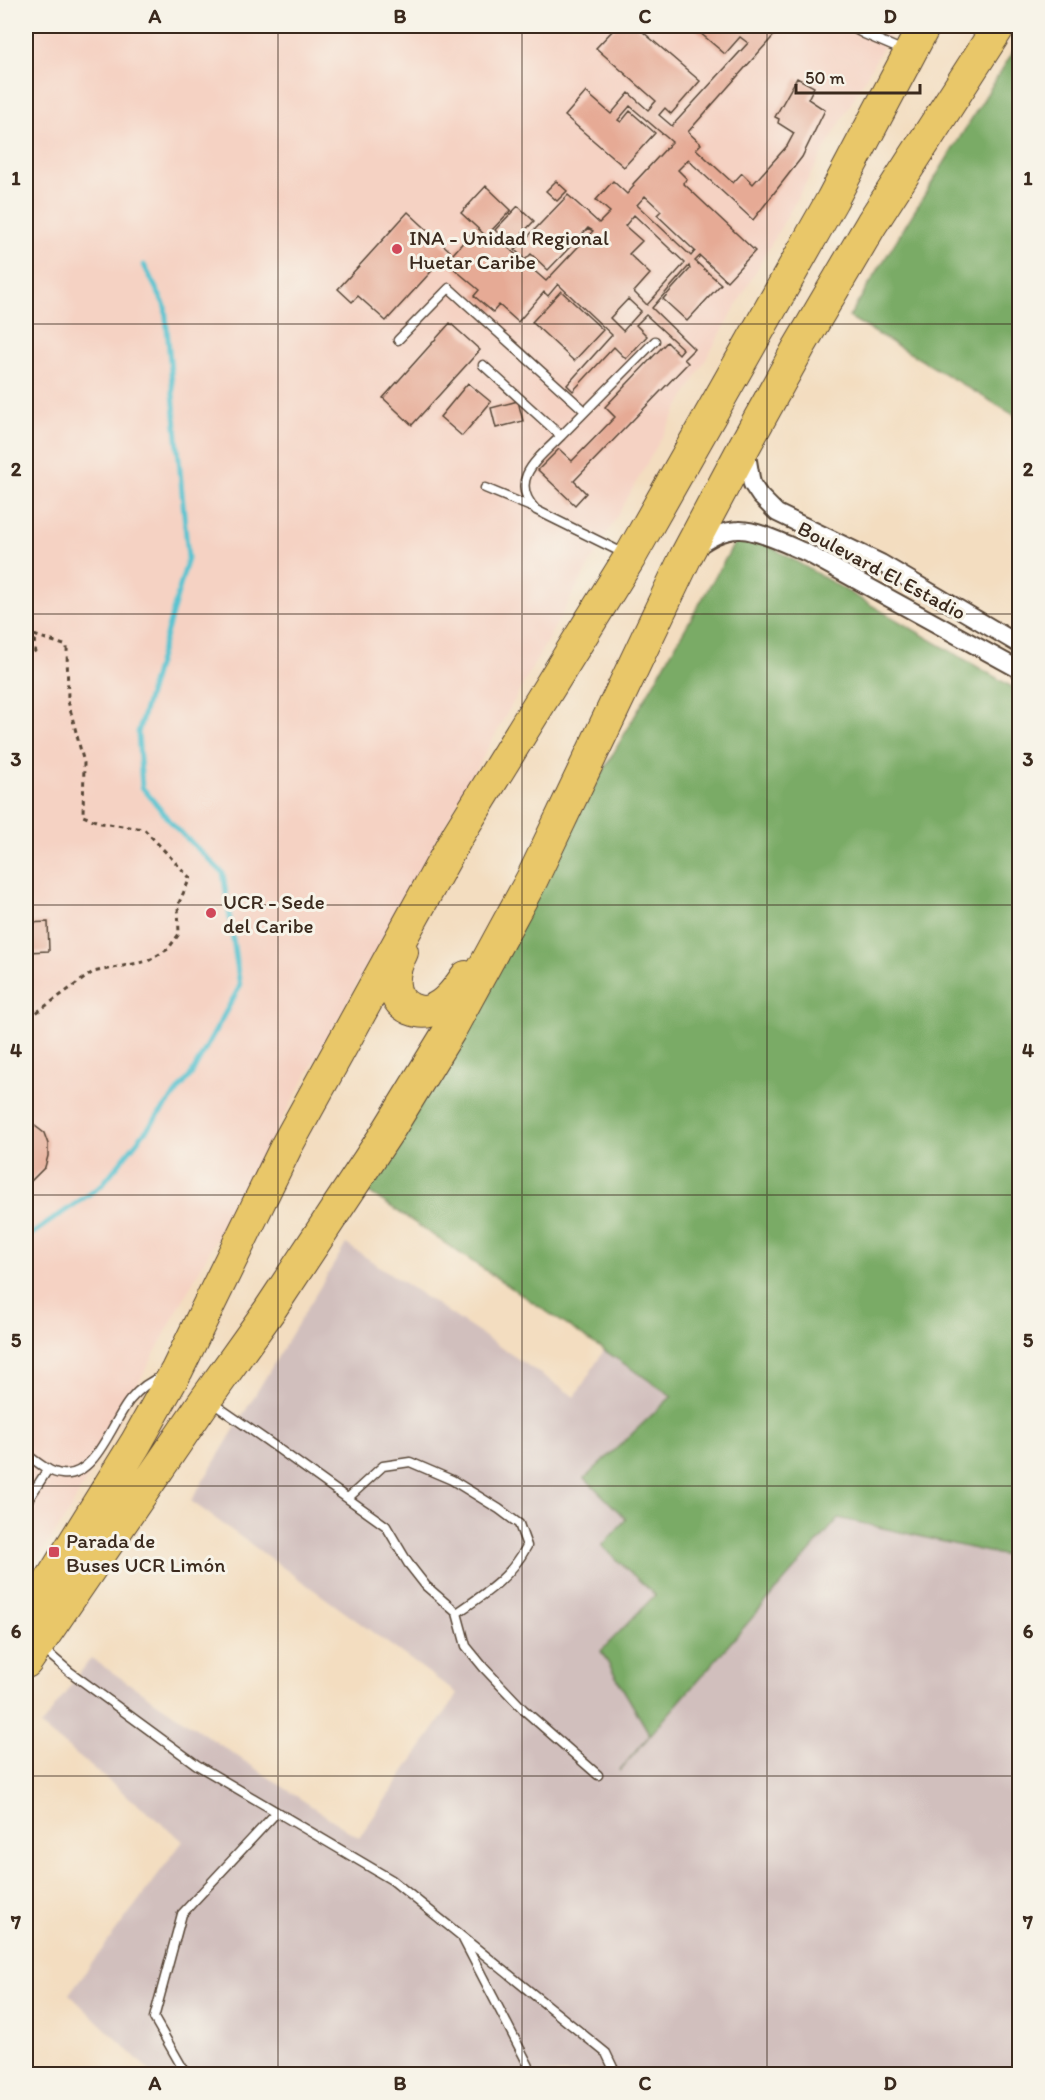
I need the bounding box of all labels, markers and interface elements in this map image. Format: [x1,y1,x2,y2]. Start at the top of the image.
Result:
text: A [148,4,162,28]
text: B [394,4,407,28]
text: C [639,4,652,28]
text: D [883,4,897,28]
scale bar [796,57,920,95]
text: 50 m [805,67,845,89]
text: 1 [11,166,21,190]
text: 1 [1023,166,1033,190]
place label: INA - Unidad Regional Huetar Caribe [409,225,609,274]
marker: INA - Unidad Regional Huetar Caribe [390,242,404,256]
text: 2 [11,457,22,481]
text: 2 [1023,457,1034,481]
street label: Boulevard El Estadio [794,515,970,625]
text: 3 [11,747,22,771]
text: 3 [1023,747,1034,771]
place label: UCR - Sede del Caribe [223,889,325,938]
marker: UCR - Sede del Caribe [204,906,218,920]
text: 4 [10,1038,22,1062]
text: 4 [1022,1038,1034,1062]
text: 5 [11,1328,22,1352]
text: 5 [1023,1328,1034,1352]
place label: Parada de Buses UCR Limón [66,1528,225,1577]
marker: Parada de Buses UCR Limón [47,1545,61,1559]
text: 6 [11,1619,22,1643]
text: 6 [1023,1619,1034,1643]
text: 7 [10,1910,21,1934]
text: 7 [1022,1910,1033,1934]
text: A [148,2071,162,2095]
text: B [394,2071,407,2095]
text: C [639,2071,652,2095]
text: D [883,2071,897,2095]

